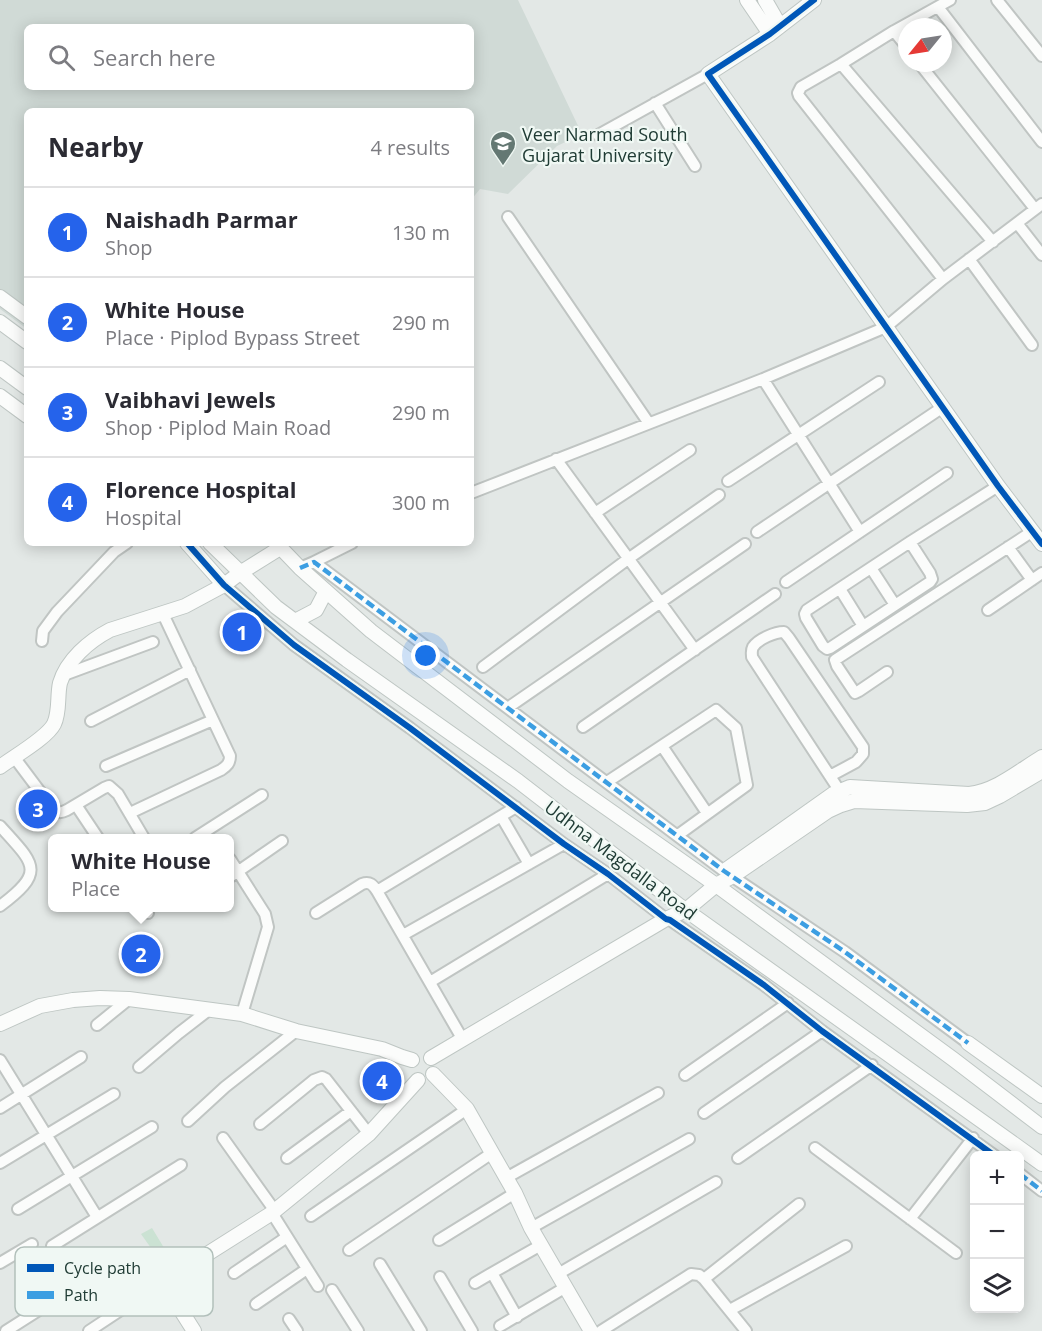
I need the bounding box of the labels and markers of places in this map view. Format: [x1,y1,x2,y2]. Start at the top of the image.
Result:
place label: Veer Narmad South Gujarat University [522,122,687,167]
school or university icon: Veer Narmad South Gujarat University [488,129,518,167]
pin: 1 [222,610,262,654]
pin: 3 [18,786,57,832]
pin: 2 [122,932,160,976]
pin: 4 [362,1058,401,1104]

